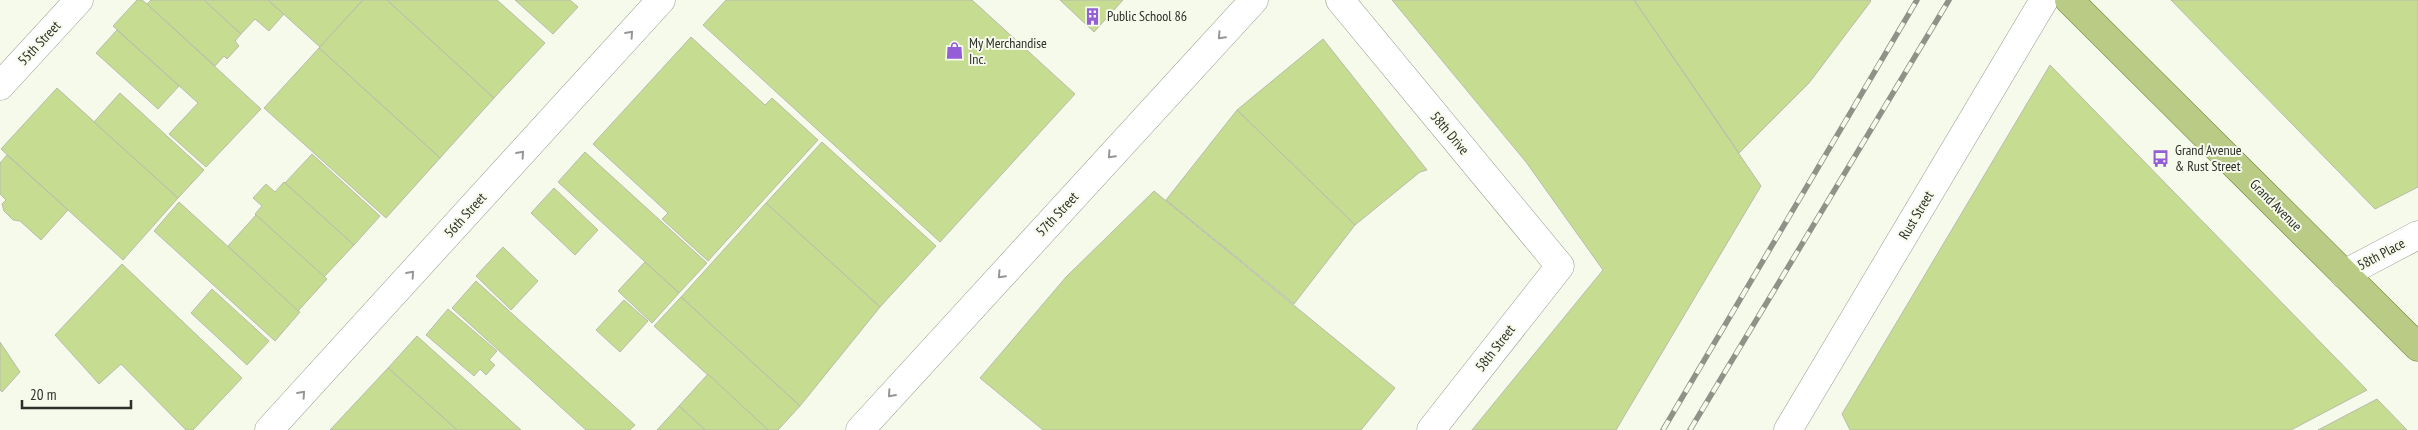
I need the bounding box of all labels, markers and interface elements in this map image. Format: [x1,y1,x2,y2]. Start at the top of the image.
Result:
building icon: Public School 86 [1083,6,1103,26]
place label: Public School 86 [1107,7,1187,25]
street label: 55th Street [14,17,64,69]
one-way arrow [624,30,633,39]
one-way arrow [1218,30,1227,39]
place label: My Merchandise Inc. [969,34,1047,68]
shop icon: My Merchandise Inc. [945,41,965,61]
street label: 58th Drive [1427,108,1473,158]
place label: Grand Avenue & Rust Street [2175,141,2242,175]
bus stop icon: Grand Avenue & Rust Street [2151,148,2171,168]
one-way arrow [515,150,524,159]
one-way arrow [1108,150,1117,159]
street label: Grand Avenue [2246,175,2306,235]
street label: Rust Street [1895,187,1938,242]
street label: 57th Street [1032,188,1082,240]
street label: 56th Street [440,189,490,241]
street label: 58th Place [2354,234,2408,274]
one-way arrow [998,269,1007,278]
one-way arrow [405,270,414,279]
street label: 58th Street [1471,321,1519,375]
scale bar [22,378,131,410]
text: 20 m [30,385,56,404]
one-way arrow [888,389,897,398]
one-way arrow [296,391,305,400]

